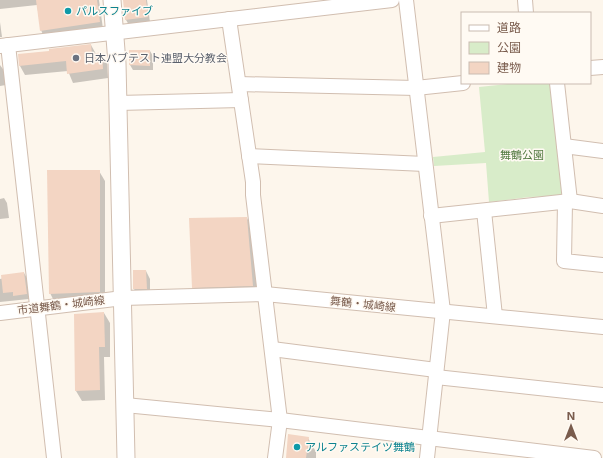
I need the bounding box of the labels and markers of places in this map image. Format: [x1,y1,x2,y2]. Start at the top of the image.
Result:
place label: パルスファイブ [76,4,153,18]
marker: パルスファイブ [63,6,73,16]
place label: 日本バブテスト連盟大分教会 [84,51,227,65]
marker: 日本バブテスト連盟大分教会 [71,53,81,63]
place label: アルファステイツ舞鶴 [305,440,415,454]
marker: アルファステイツ舞鶴 [292,442,302,452]

